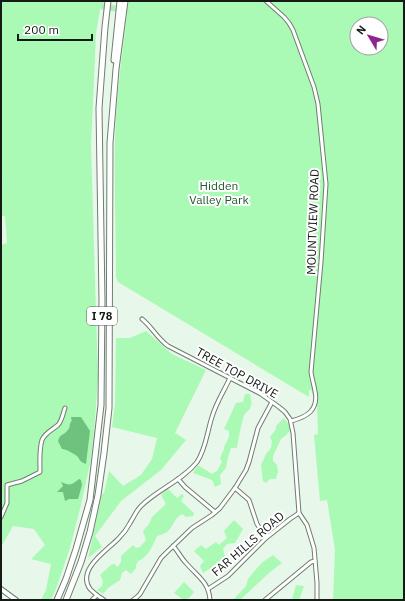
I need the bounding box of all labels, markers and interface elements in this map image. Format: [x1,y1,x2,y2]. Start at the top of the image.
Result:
scale bar [18,16,92,42]
north arrow [349,16,389,56]
text: 200 m [24,22,59,37]
text: N [353,22,369,37]
street label: MOUNTVIEW ROAD [303,169,322,275]
park label: Hidden Valley Park [189,178,249,207]
road number: I 78 [87,307,117,325]
street label: TREE TOP DRIVE [194,344,281,401]
street label: FAR HILLS ROAD [208,508,287,579]

